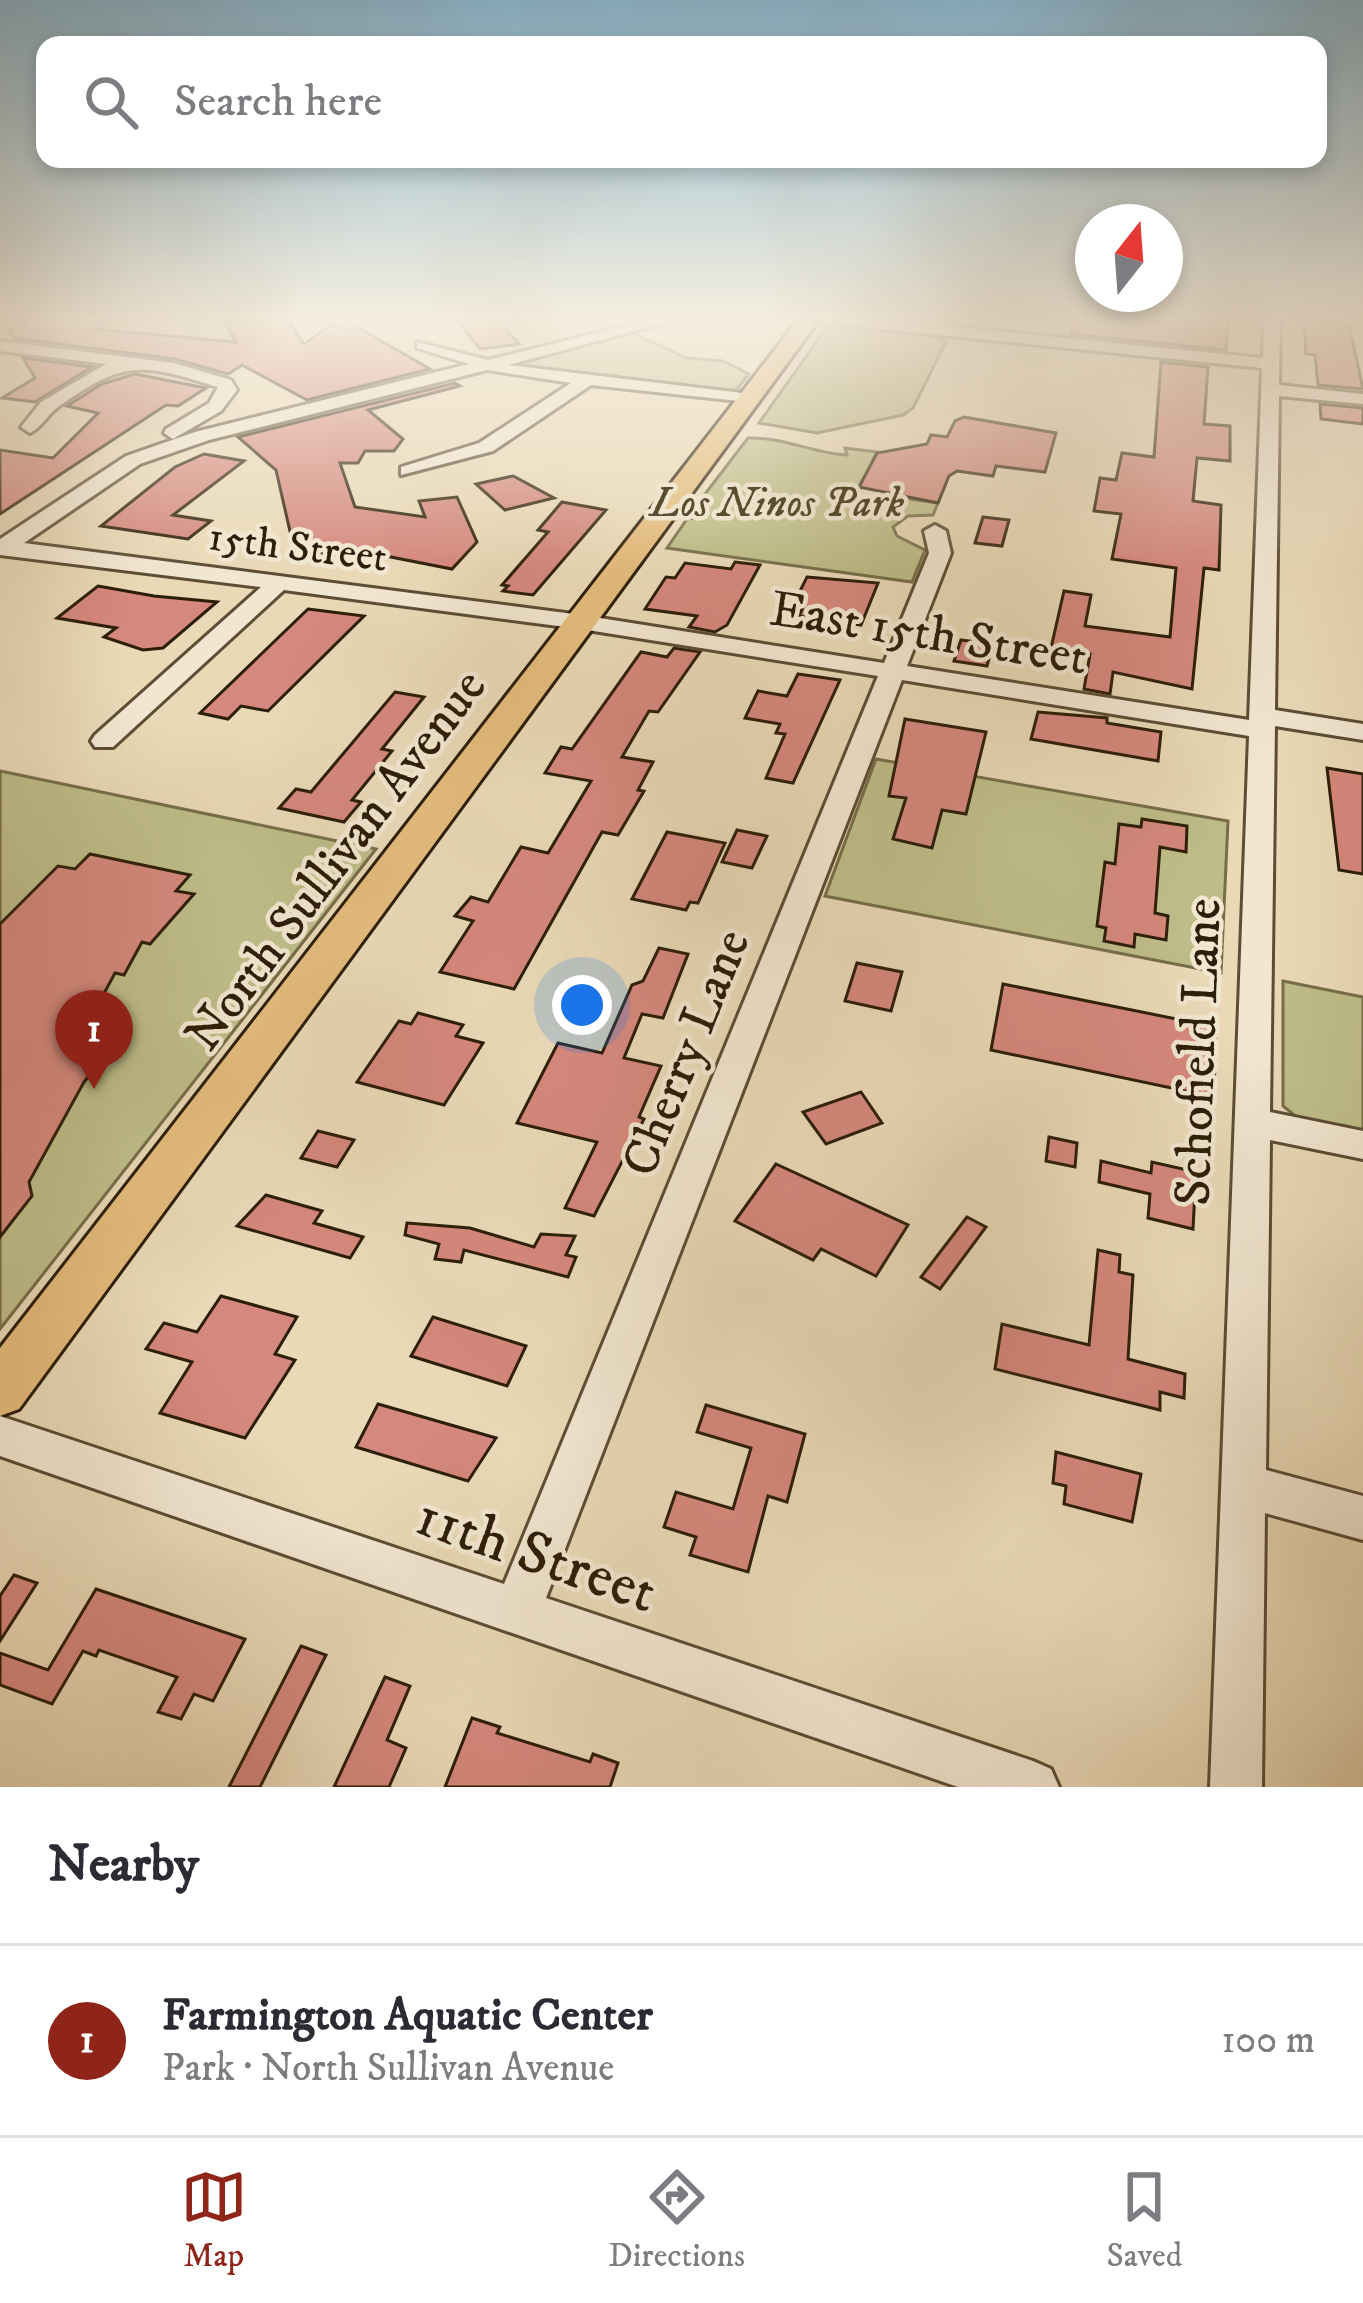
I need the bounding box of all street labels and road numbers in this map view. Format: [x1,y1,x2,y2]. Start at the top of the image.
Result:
street label: 15th Street [205,511,390,585]
street label: East 15th Street [765,577,1092,691]
street label: North Sullivan Avenue [172,657,501,1065]
street label: Schofield Lane [1162,897,1236,1207]
street label: Cherry Lane [608,920,765,1186]
street label: 11th Street [406,1479,666,1631]

